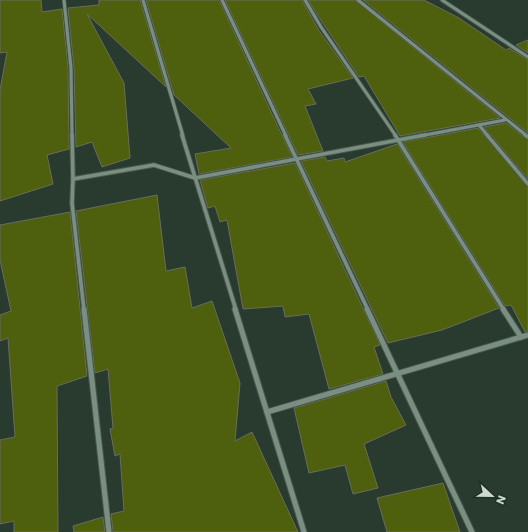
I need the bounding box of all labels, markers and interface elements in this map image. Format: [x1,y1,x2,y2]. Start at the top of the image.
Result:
north arrow [472,476,512,516]
text: N [492,493,510,507]

